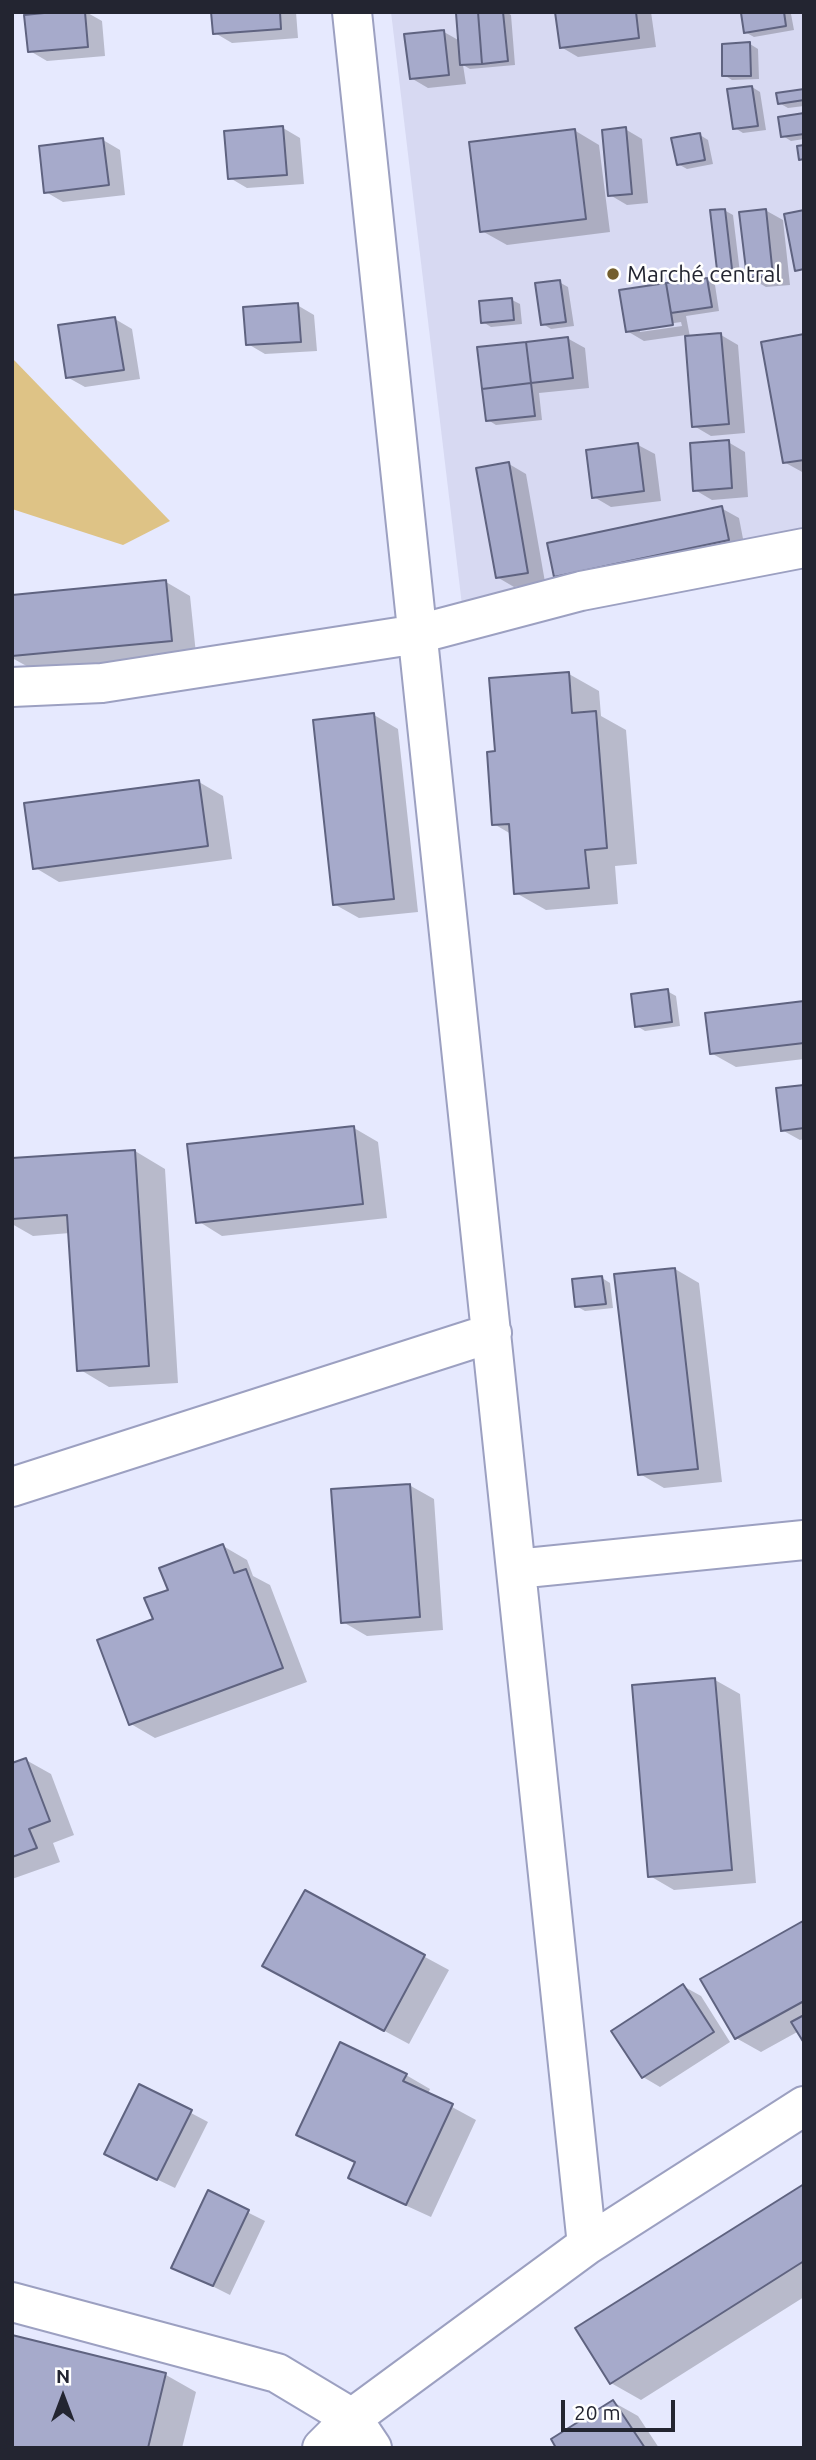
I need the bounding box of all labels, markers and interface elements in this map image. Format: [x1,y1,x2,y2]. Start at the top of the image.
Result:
place label: Marché central [627,260,781,288]
marker: Marché central [605,266,621,282]
north arrow [28,2362,98,2432]
text: N [56,2365,70,2387]
scale bar [564,2386,678,2430]
text: 20 m [574,2400,621,2424]

